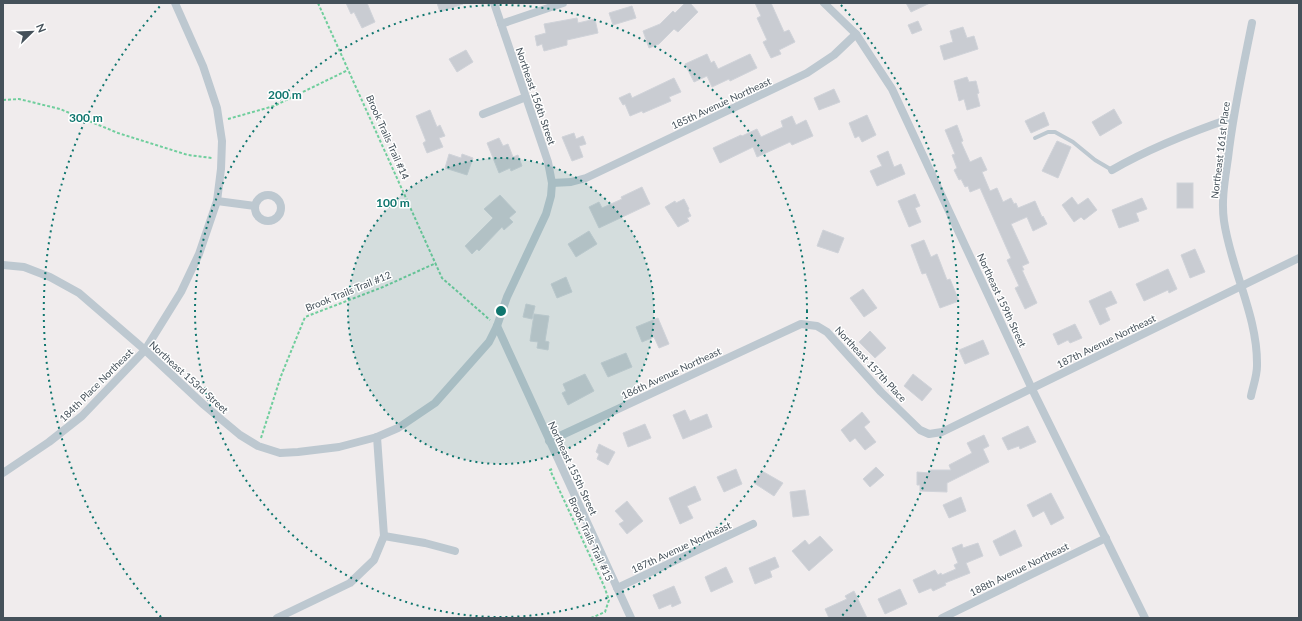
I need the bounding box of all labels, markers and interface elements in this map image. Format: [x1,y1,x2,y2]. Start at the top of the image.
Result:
north arrow [12,12,52,52]
text: N [34,21,49,34]
street label: Northeast 156th Street [514,46,558,147]
street label: 185th Avenue Northeast [669,74,773,131]
text: 200 m [268,87,302,102]
street label: Brook Trails Trail #14 [364,93,412,181]
street label: Northeast 161st Place [1208,101,1232,199]
text: 300 m [69,110,103,125]
text: 100 m [376,195,410,210]
street label: Northeast 159th Street [975,251,1029,349]
street label: Brook Trails Trail #12 [303,268,393,314]
centre of rings [494,304,508,318]
street label: 187th Avenue Northeast [1055,312,1158,370]
street label: Northeast 157th Place [833,324,909,404]
street label: Northeast 153rd Street [147,338,231,416]
street label: 186th Avenue Northeast [619,344,723,401]
street label: 184th Place Northeast [57,345,136,424]
street label: Northeast 155th Street [546,419,600,517]
street label: Brook Trails Trail #15 [566,495,616,583]
street label: 187th Avenue Northeast [629,518,733,575]
street label: 188th Avenue Northeast [968,540,1071,598]

